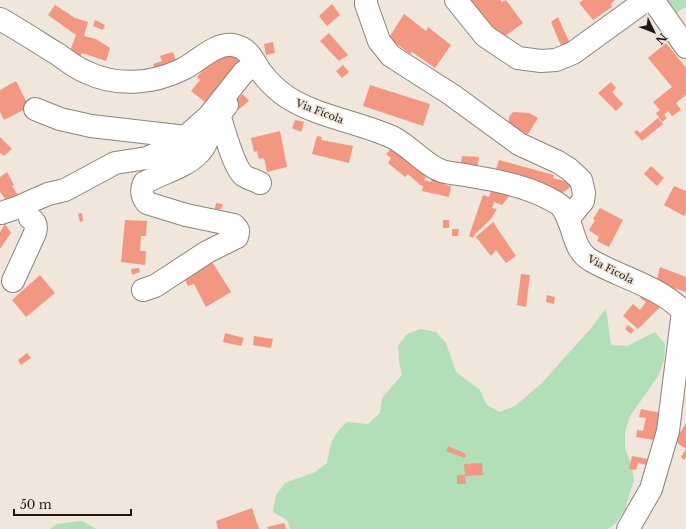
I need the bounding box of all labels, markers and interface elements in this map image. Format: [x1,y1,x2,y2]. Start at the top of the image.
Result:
north arrow [634,12,674,52]
text: N [652,30,670,48]
street label: Via Ficola [293,96,346,127]
street label: Via Ficola [585,252,637,287]
scale bar [14,491,131,517]
text: 50 m [20,497,52,512]

